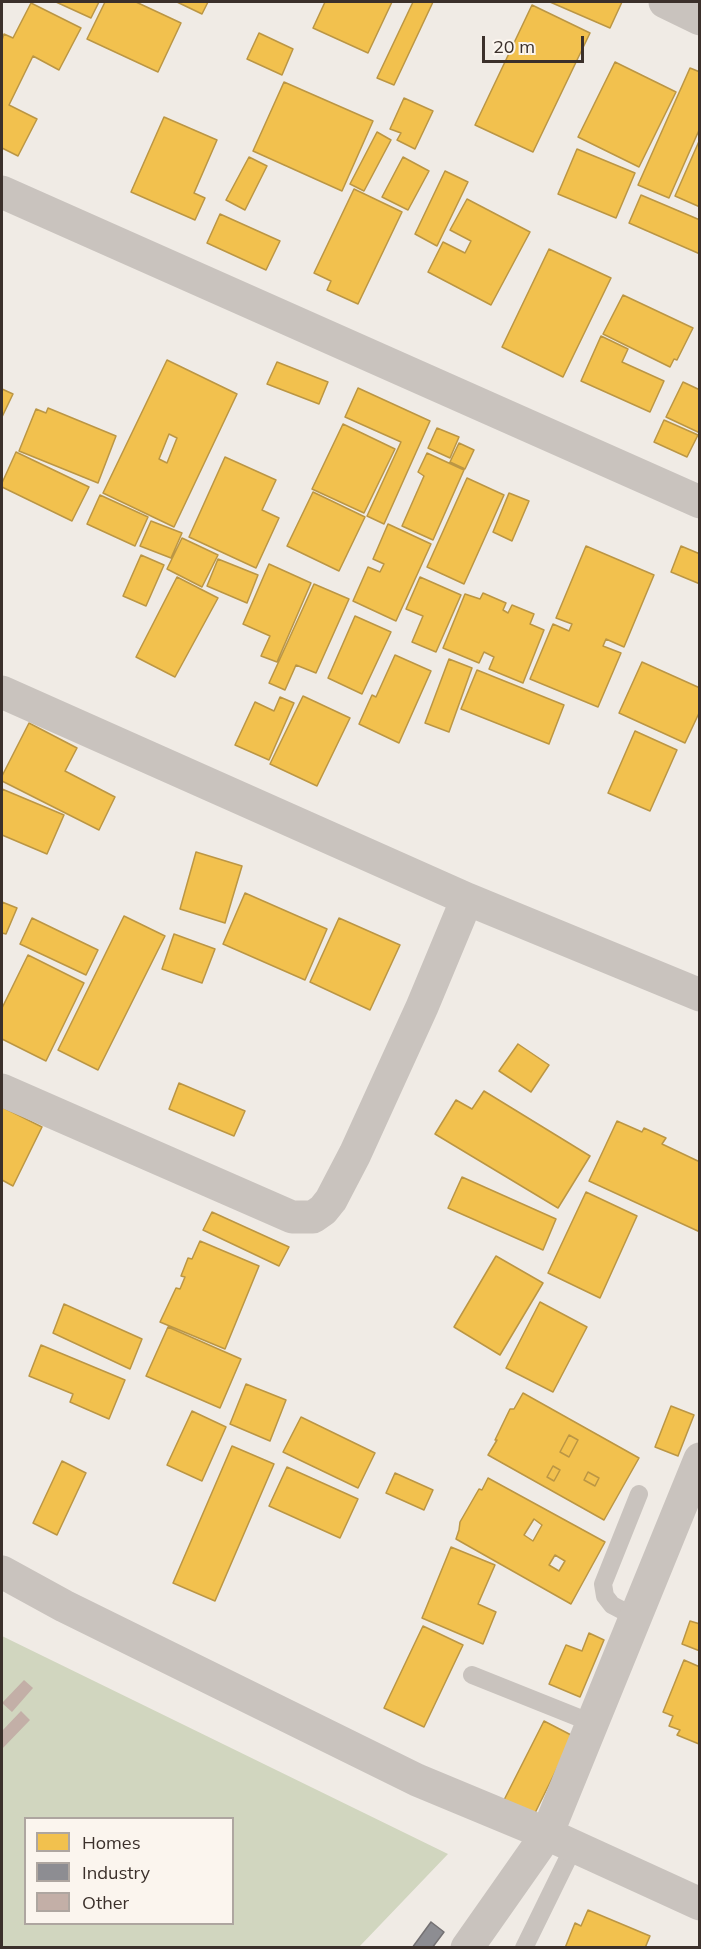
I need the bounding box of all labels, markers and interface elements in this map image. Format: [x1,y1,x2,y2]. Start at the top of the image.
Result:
scale bar [485,24,587,62]
text: 20 m [493,35,535,58]
legend [24,1817,234,1925]
text: Homes [82,1831,141,1854]
text: Industry [82,1861,150,1884]
text: Other [82,1891,129,1914]

